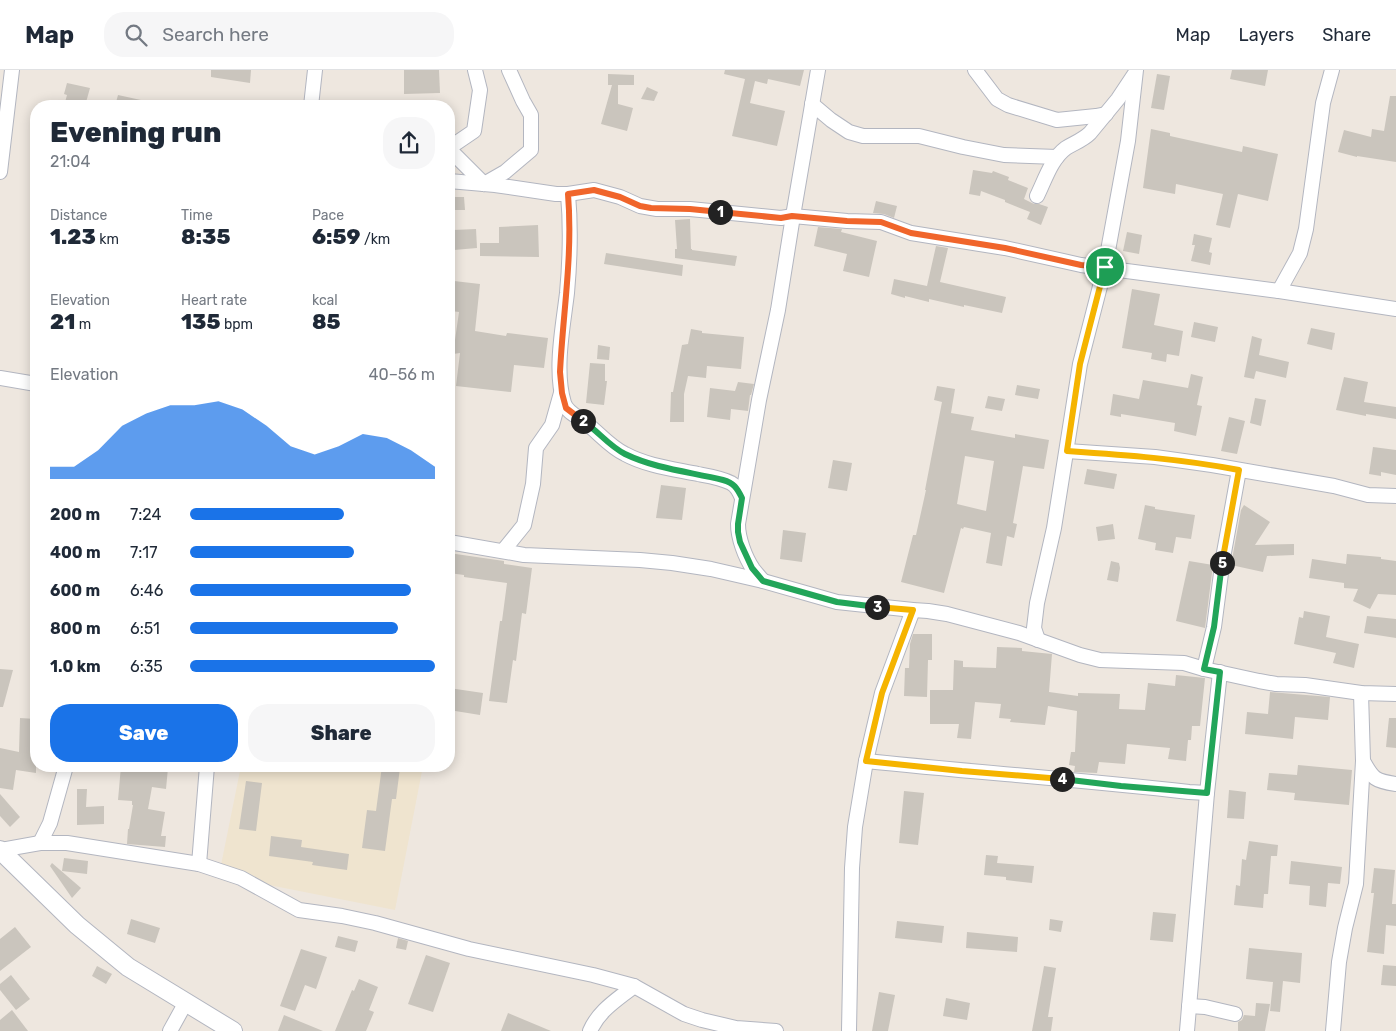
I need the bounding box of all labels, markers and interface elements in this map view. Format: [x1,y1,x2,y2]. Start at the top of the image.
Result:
search box [104,12,454,57]
text: Map [25,21,74,49]
icon: search [122,21,150,49]
text: Search here [162,23,269,46]
text: Map [1176,24,1211,46]
text: Layers [1239,24,1294,46]
text: Share [1322,24,1371,46]
text: Evening run [50,116,221,149]
button: share [383,117,435,169]
text: 21:04 [50,152,90,171]
pin: 1 [708,200,732,224]
text: 1 [717,204,724,221]
text: Distance [50,207,107,224]
text: Time [181,207,213,224]
text: Pace [312,207,344,224]
text: 1.23 [50,224,96,249]
text: 8:35 [181,224,230,249]
text: 6:59 [312,224,360,249]
text: km [96,231,119,248]
text: /km [360,231,390,248]
pin [1084,246,1126,288]
icon: arrive [1091,253,1119,281]
text: Elevation [50,292,110,309]
text: Heart rate [181,292,247,309]
text: kcal [312,292,338,309]
text: 21 [50,309,75,334]
text: 135 [181,309,220,334]
text: 85 [312,309,341,334]
text: m [75,316,91,333]
text: bpm [220,316,253,333]
text: Elevation [50,365,119,384]
text: 40–56 m [369,365,435,384]
pin: 2 [570,408,596,434]
text: 2 [579,413,588,430]
text: 200 m [50,505,100,524]
text: 7:24 [130,505,161,524]
text: 400 m [50,543,101,562]
text: 7:17 [130,543,157,562]
pin: 5 [1210,550,1234,576]
text: 5 [1218,555,1227,572]
text: 600 m [50,581,100,600]
text: 6:46 [130,581,163,600]
pin: 3 [864,594,890,620]
text: 3 [873,599,882,616]
text: 800 m [50,619,101,638]
text: 6:51 [130,619,160,638]
text: 1.0 km [50,657,101,676]
text: 6:35 [130,657,163,676]
button: Save [50,704,238,762]
button: Share [248,704,435,762]
pin: 4 [1050,766,1074,792]
text: 4 [1058,771,1067,788]

